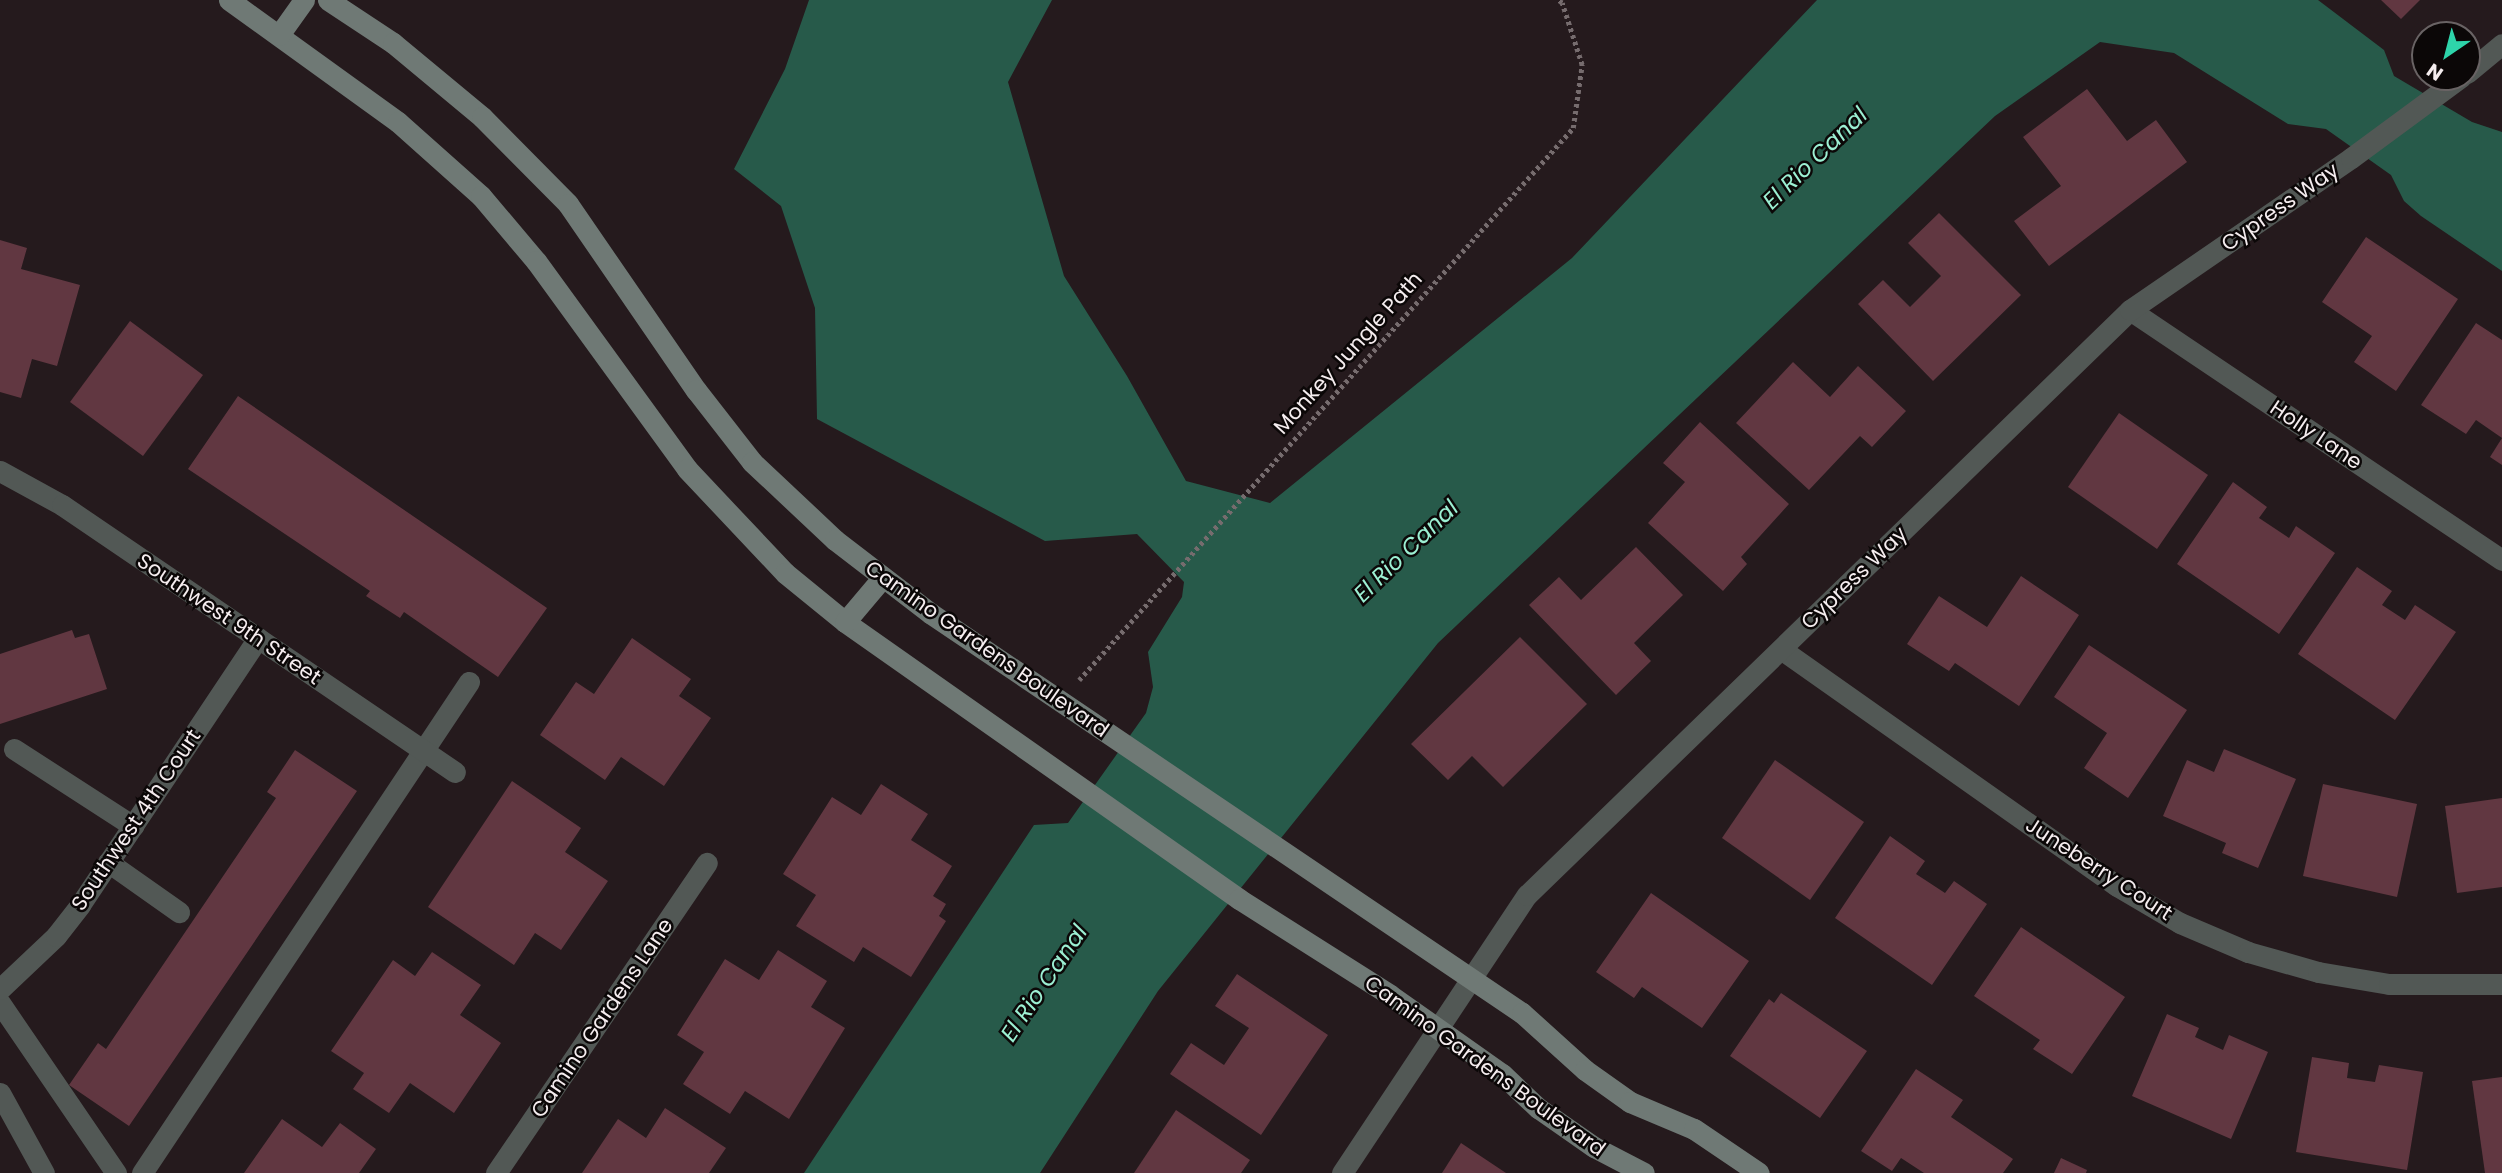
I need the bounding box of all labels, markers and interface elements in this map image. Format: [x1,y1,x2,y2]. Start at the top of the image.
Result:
north arrow [2411,21,2481,91]
text: N [2421,57,2448,87]
water label: El Rio Canal [1757,101,1873,215]
street label: Cypress Way [2217,157,2343,257]
street label: Monkey Jungle Path [1268,267,1428,439]
street label: Holly Lane [2265,395,2367,475]
water label: El Rio Canal [1348,494,1464,608]
street label: Cypress Way [1796,521,1912,635]
street label: Southwest 9th Street [132,548,326,690]
street label: Camino Gardens Boulevard [860,555,1114,743]
street label: Southwest 4th Court [66,725,206,915]
street label: Juneberry Court [2021,812,2177,926]
street label: Camino Gardens Lane [526,914,678,1122]
water label: El Rio Canal [995,919,1093,1047]
street label: Camino Gardens Boulevard [1360,970,1610,1162]

